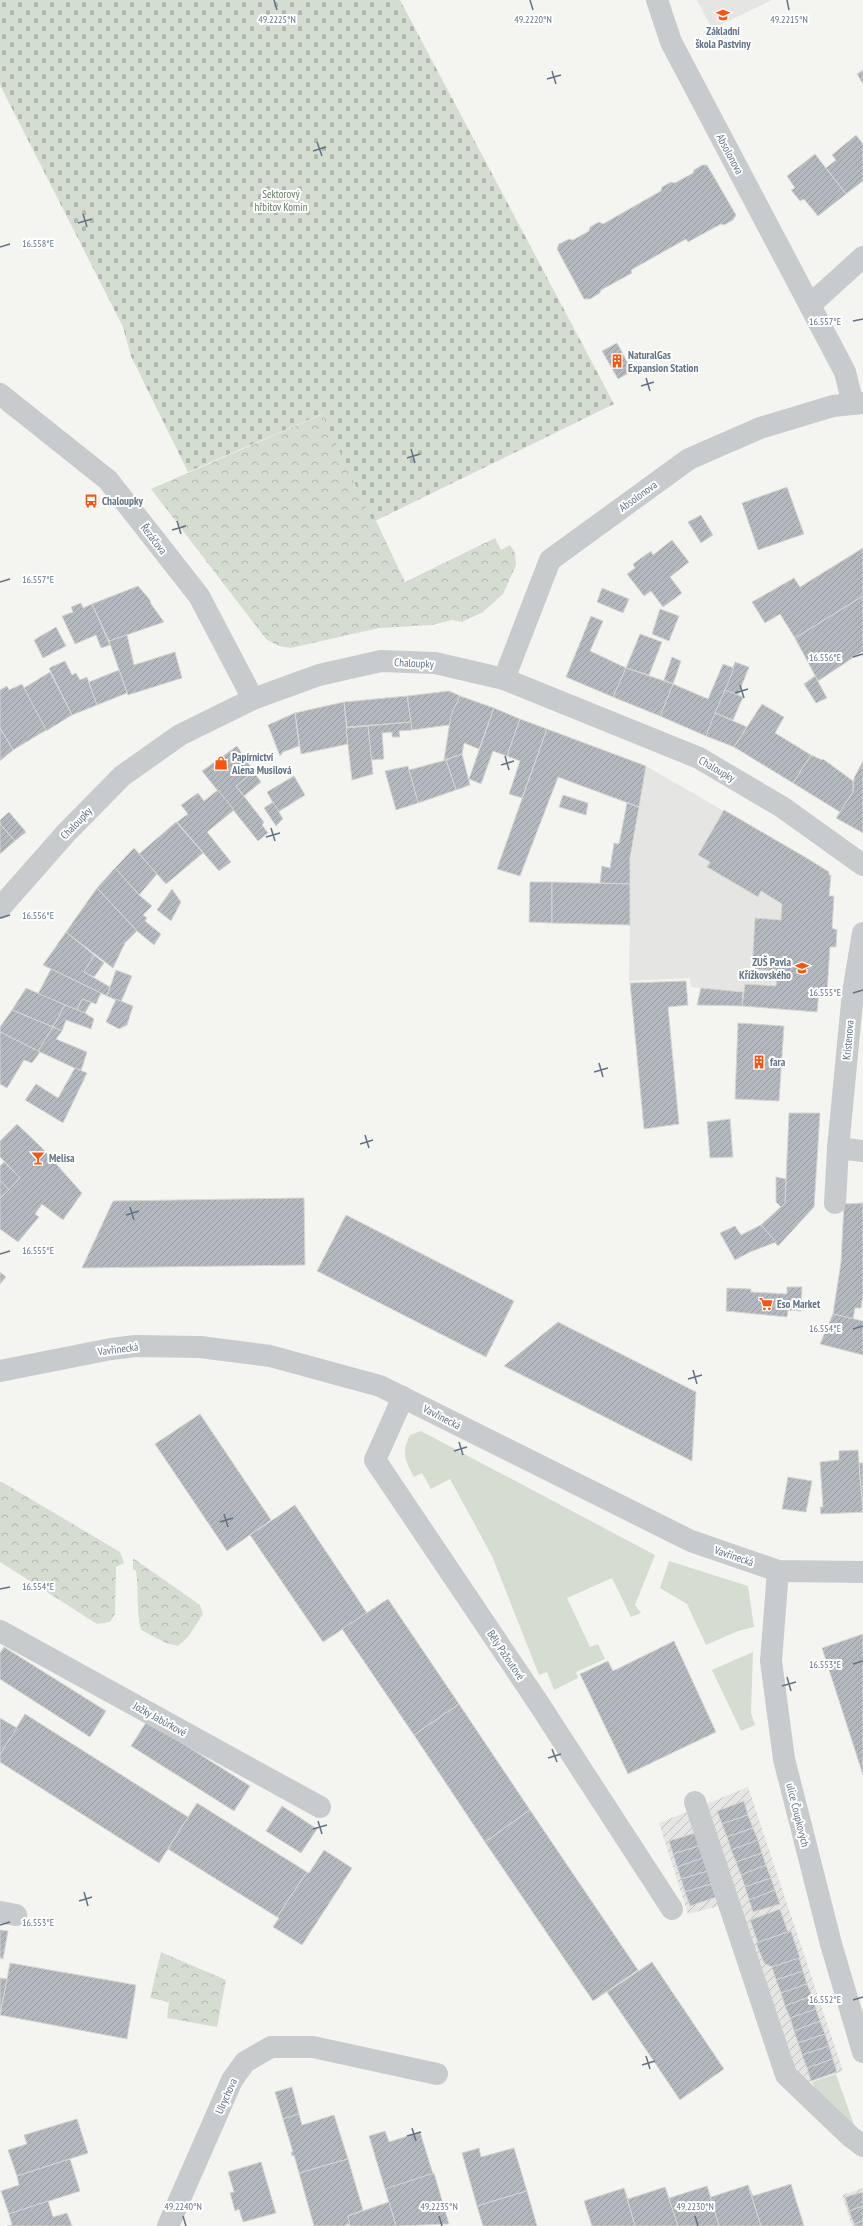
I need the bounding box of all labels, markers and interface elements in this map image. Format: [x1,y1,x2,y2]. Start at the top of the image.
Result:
school or university icon: Základní škola Pastviny [715,7,731,23]
text: 49.2225°N [258,13,296,26]
text: 49.2220°N [514,13,552,26]
text: 49.2215°N [770,13,808,26]
place label: Základní škola Pastviny [695,24,751,51]
street label: Absolonova [714,131,746,177]
park label: Sektorový hřbitov Komín [255,187,308,214]
text: 16.558°E [22,237,54,250]
text: 16.557°E [809,315,841,328]
place label: NaturalGas Expansion Station [628,348,699,375]
building icon: NaturalGas Expansion Station [609,353,625,369]
street label: Absolonova [616,477,660,515]
bus stop icon: Chaloupky [83,493,99,509]
place label: Chaloupky [102,494,144,508]
street label: Řezáčova [138,521,170,557]
text: 16.557°E [22,573,54,586]
text: 16.556°E [809,651,841,664]
street label: Chaloupky [394,655,435,671]
place label: Papírnictví Alena Musilová [231,750,292,777]
street label: Chaloupky [696,753,738,785]
shop icon: Papírnictví Alena Musilová [213,755,229,771]
street label: Chaloupky [57,803,95,842]
text: 16.556°E [22,909,54,922]
place label: ZUŠ Pavla Křížkovského [739,955,791,982]
school or university icon: ZUŠ Pavla Křížkovského [794,960,810,976]
text: 16.555°E [809,986,841,999]
street label: Kristenova [839,1019,857,1061]
building icon: fara [751,1054,767,1070]
place label: fara [770,1055,786,1069]
bar icon: Melisa [30,1150,46,1166]
place label: Melisa [49,1151,75,1165]
text: 16.555°E [22,1244,54,1257]
supermarket icon: Eso Market [758,1296,774,1312]
place label: Eso Market [777,1297,821,1311]
text: 16.554°E [809,1322,841,1335]
street label: Vavřinecká [96,1340,139,1359]
street label: Vavřinecká [420,1401,463,1432]
street label: Vavřinecká [712,1542,755,1569]
text: 16.554°E [22,1580,54,1593]
street label: Běly Pažoutové [484,1627,528,1683]
text: 16.553°E [809,1658,841,1671]
street label: Jožky Jabůrkové [130,1698,190,1740]
street label: ulice Čoupkových [783,1782,813,1849]
text: 16.553°E [22,1916,54,1929]
text: 16.552°E [809,1993,841,2006]
street label: Ulrychova [212,2076,240,2116]
text: 49.2240°N [164,2200,202,2213]
text: 49.2235°N [420,2200,458,2213]
text: 49.2230°N [676,2200,714,2213]

